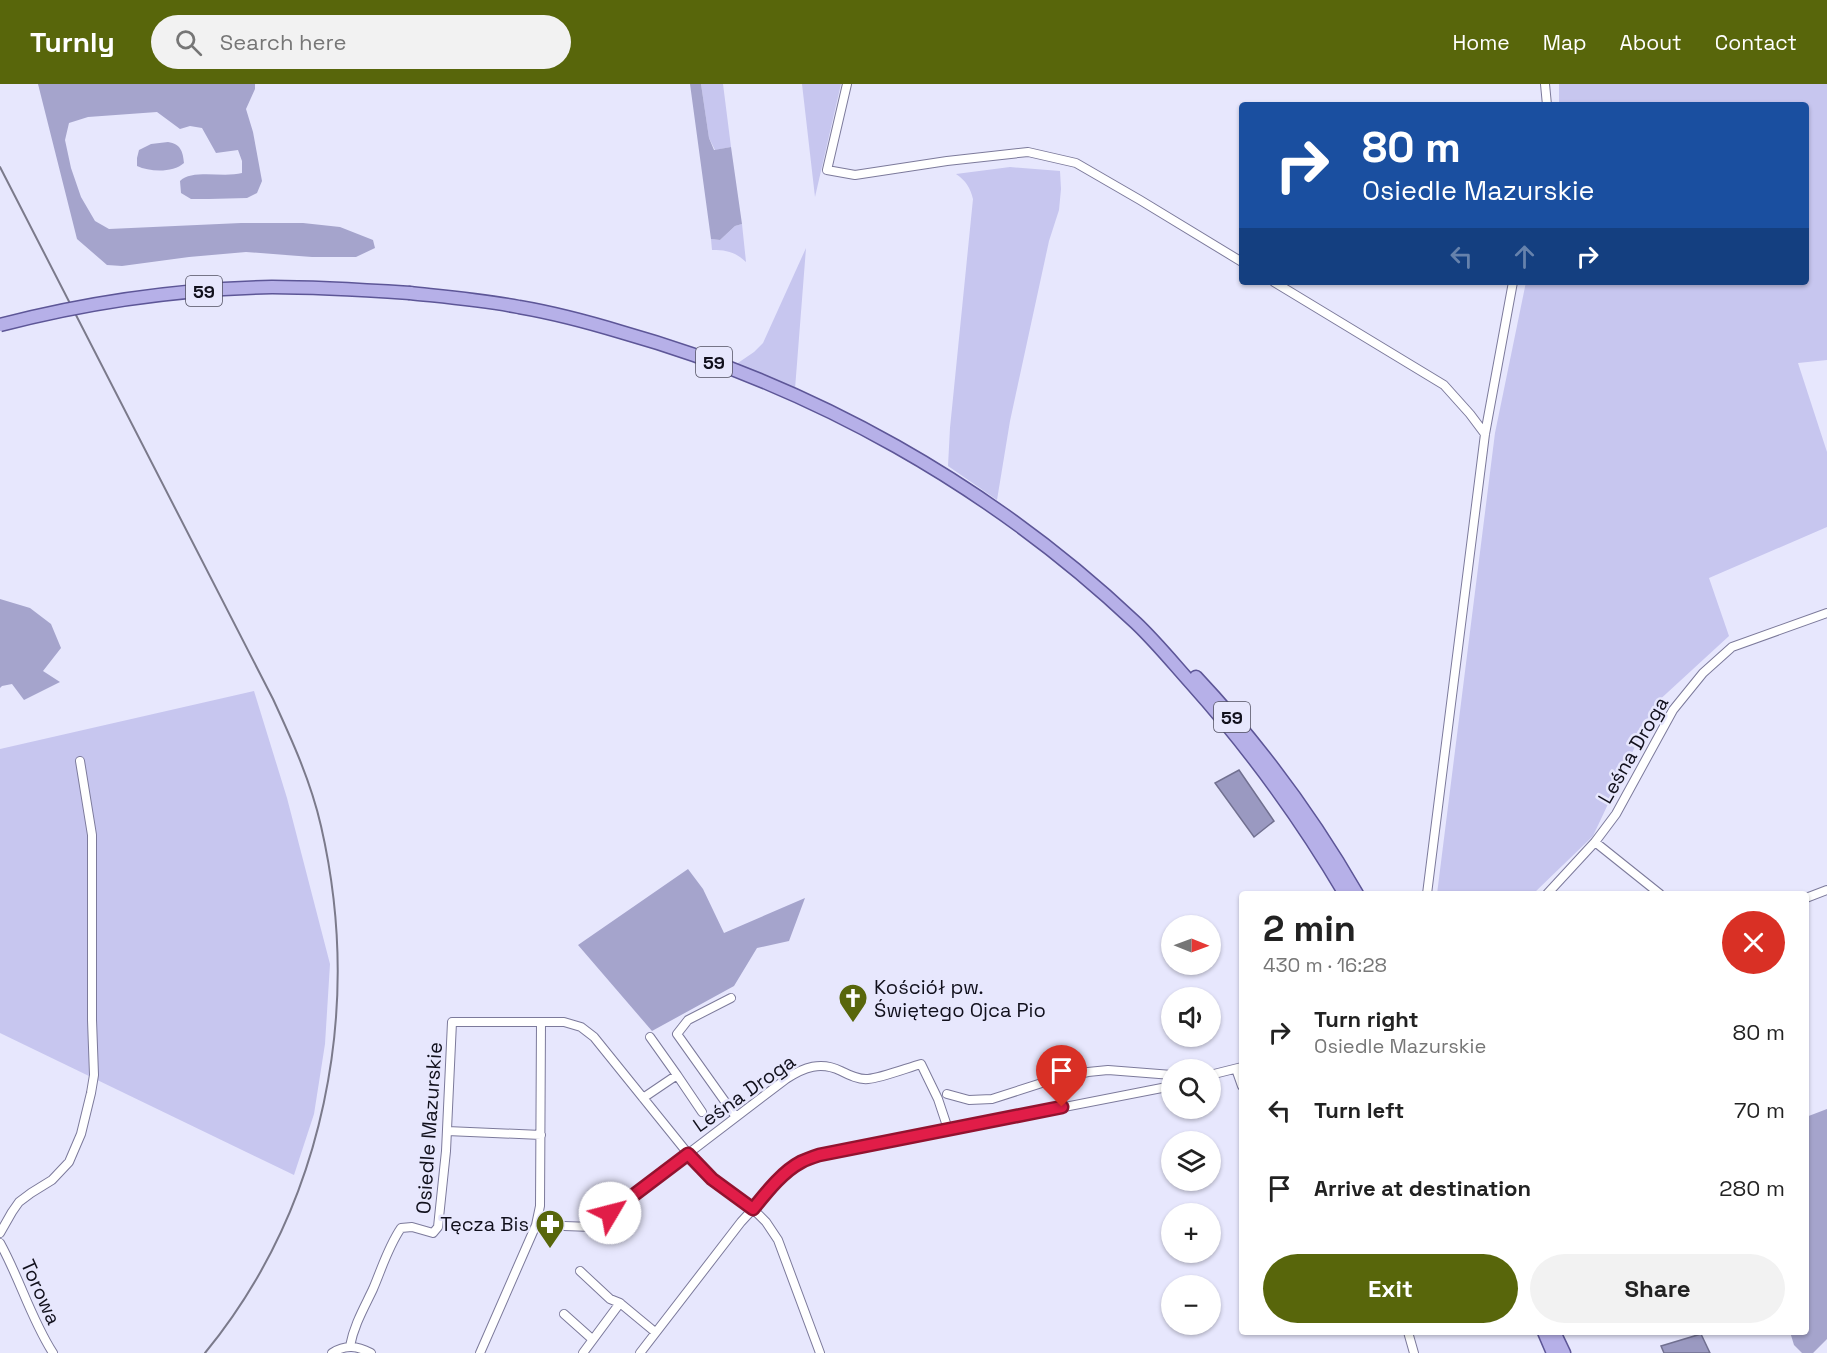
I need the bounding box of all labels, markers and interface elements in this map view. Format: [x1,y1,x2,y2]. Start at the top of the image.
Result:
search box [151,15,571,69]
text: Turnly [30,24,115,60]
icon: search [172,26,205,59]
text: Search here [220,28,347,56]
text: Home [1452,29,1510,56]
text: Map [1543,29,1587,56]
text: About [1620,29,1682,56]
text: Contact [1715,29,1797,56]
text: 80 m [1362,121,1461,174]
icon: right [1263,126,1341,204]
text: Osiedle Mazurskie [1362,173,1595,208]
icon: left [1445,240,1478,273]
icon: ahead [1508,240,1541,273]
icon: right [1571,240,1604,273]
road number: 59 [186,276,222,306]
road number: 59 [696,347,732,377]
street label: Leśna Droga [1592,692,1674,808]
road number: 59 [1214,702,1250,732]
text: 2 min [1263,906,1356,952]
button: close [1722,911,1785,974]
north arrow [1161,915,1221,975]
map controls [1161,915,1221,1335]
text: 430 m · 16:28 [1263,952,1387,978]
place label: Kościół pw. Świętego Ojca Pio [874,974,1046,1023]
church icon: Kościół pw. Świętego Ojca Pio [837,982,869,1024]
button: sound [1161,987,1221,1047]
text: Turn right [1314,1005,1419,1033]
icon: right [1263,1016,1296,1049]
text: 80 m [1733,1018,1785,1046]
text: Osiedle Mazurskie [1314,1033,1486,1059]
street label: Osiedle Mazurskie [410,1041,448,1215]
pin [1036,1045,1087,1107]
street label: Leśna Droga [688,1048,800,1138]
icon: arrive [1045,1054,1078,1087]
button: search [1161,1059,1221,1119]
icon: left [1263,1094,1296,1127]
text: Turn left [1314,1096,1404,1124]
text: 70 m [1734,1096,1785,1124]
button: layers [1161,1131,1221,1191]
icon: arrive [1263,1172,1296,1205]
text: Arrive at destination [1314,1174,1531,1202]
text: 280 m [1719,1174,1785,1202]
position arrow [578,1181,642,1245]
button: + [1161,1203,1221,1263]
pharmacy icon: Tęcza Bis [534,1208,566,1250]
place label: Tęcza Bis [440,1211,529,1237]
button: Exit [1263,1254,1518,1323]
button: Share [1530,1254,1785,1323]
street label: Torowa [15,1255,67,1329]
button: − [1161,1275,1221,1335]

